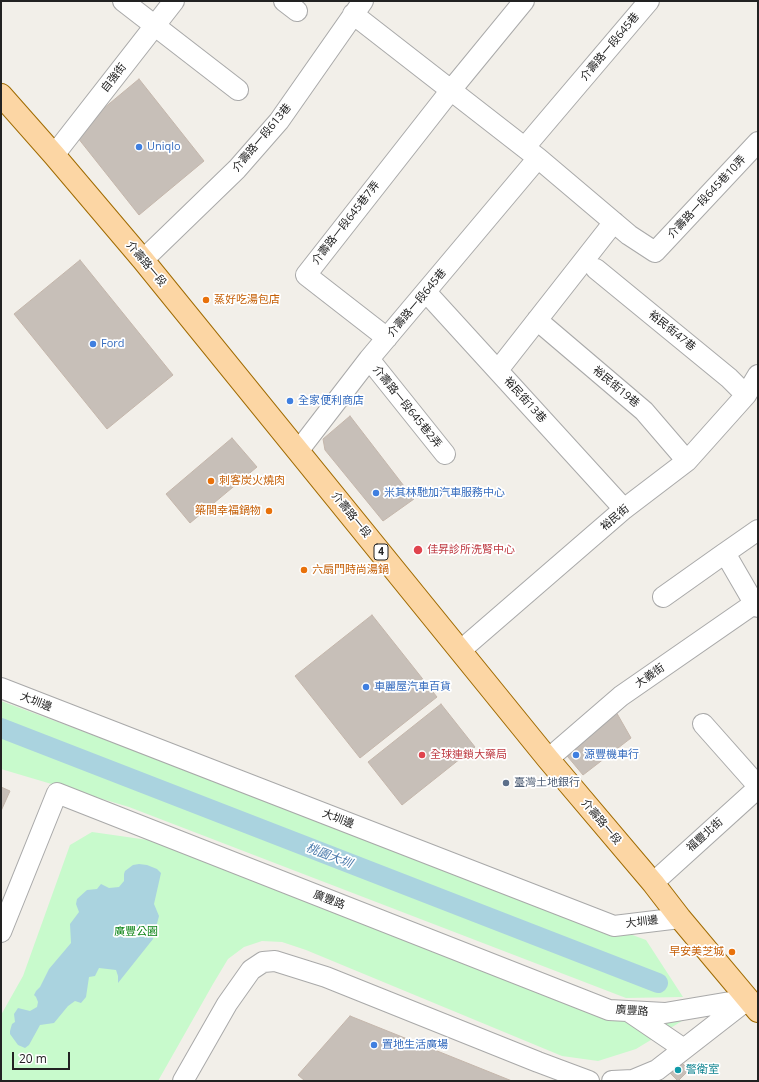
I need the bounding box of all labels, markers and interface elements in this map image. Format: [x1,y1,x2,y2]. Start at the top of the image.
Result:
street label: 介壽路一段645巷 [578,10,642,84]
street label: 自強街 [99,61,129,95]
street label: 介壽路一段613巷 [230,101,294,175]
place label: Uniqlo [147,140,181,154]
marker: Uniqlo [134,142,144,152]
street label: 介壽路一段645巷10弄 [665,153,749,241]
street label: 介壽路一段645巷7弄 [309,179,383,267]
street label: 介壽路一段 [123,239,169,289]
street label: 介壽路一段645巷 [385,266,449,340]
place label: 蒸好吃湯包店 [214,293,280,307]
marker: 蒸好吃湯包店 [201,295,211,305]
street label: 裕民街47巷 [646,308,698,354]
place label: Ford [101,337,125,351]
marker: Ford [88,339,98,349]
street label: 介壽路一段645巷2弄 [370,363,444,451]
street label: 裕民街19巷 [590,364,642,410]
street label: 裕民街13巷 [501,375,549,425]
place label: 全家便利商店 [298,394,364,408]
marker: 全家便利商店 [285,396,295,406]
place label: 刺客炭火燒肉 [219,474,285,488]
marker: 刺客炭火燒肉 [206,476,216,486]
place label: 米其林馳加汽車服務中心 [384,486,505,500]
marker: 米其林馳加汽車服務中心 [371,488,381,498]
street label: 介壽路一段 [329,489,373,541]
street label: 裕民街 [598,502,632,534]
place label: 築間幸福鍋物 [195,504,261,518]
marker: 築間幸福鍋物 [264,506,274,516]
place label: 佳昇診所洗腎中心 [427,543,515,557]
road number: 4 [374,544,388,560]
marker: 佳昇診所洗腎中心 [412,544,424,556]
place label: 六扇門時尚湯鍋 [312,563,389,577]
marker: 六扇門時尚湯鍋 [299,565,309,575]
street label: 大義街 [633,661,667,691]
place label: 車麗屋汽車百貨 [374,680,451,694]
marker: 車麗屋汽車百貨 [361,682,371,692]
street label: 大圳邊 [18,690,54,714]
place label: 全球連鎖大藥局 [430,748,507,762]
place label: 源豐機車行 [584,748,639,762]
marker: 全球連鎖大藥局 [417,750,427,760]
marker: 源豐機車行 [571,750,581,760]
place label: 臺灣土地銀行 [514,776,580,790]
marker: 臺灣土地銀行 [501,778,511,788]
street label: 介壽路一段 [578,797,624,847]
street label: 大圳邊 [320,807,356,831]
street label: 福豐北街 [684,815,726,855]
water label: 桃園大圳 [304,841,354,871]
street label: 廣豐路 [311,888,347,912]
street label: 大圳邊 [625,913,659,931]
park label: 廣豐公園 [114,925,158,939]
place label: 早安美芝城 [669,945,724,959]
marker: 早安美芝城 [727,947,737,957]
street label: 廣豐路 [615,1003,649,1019]
place label: 置地生活廣場 [382,1038,448,1052]
marker: 置地生活廣場 [369,1040,379,1050]
scale bar [14,1044,72,1070]
text: 20 m [19,1050,47,1067]
place label: 警衛室 [686,1063,719,1077]
marker: 警衛室 [673,1065,683,1075]

